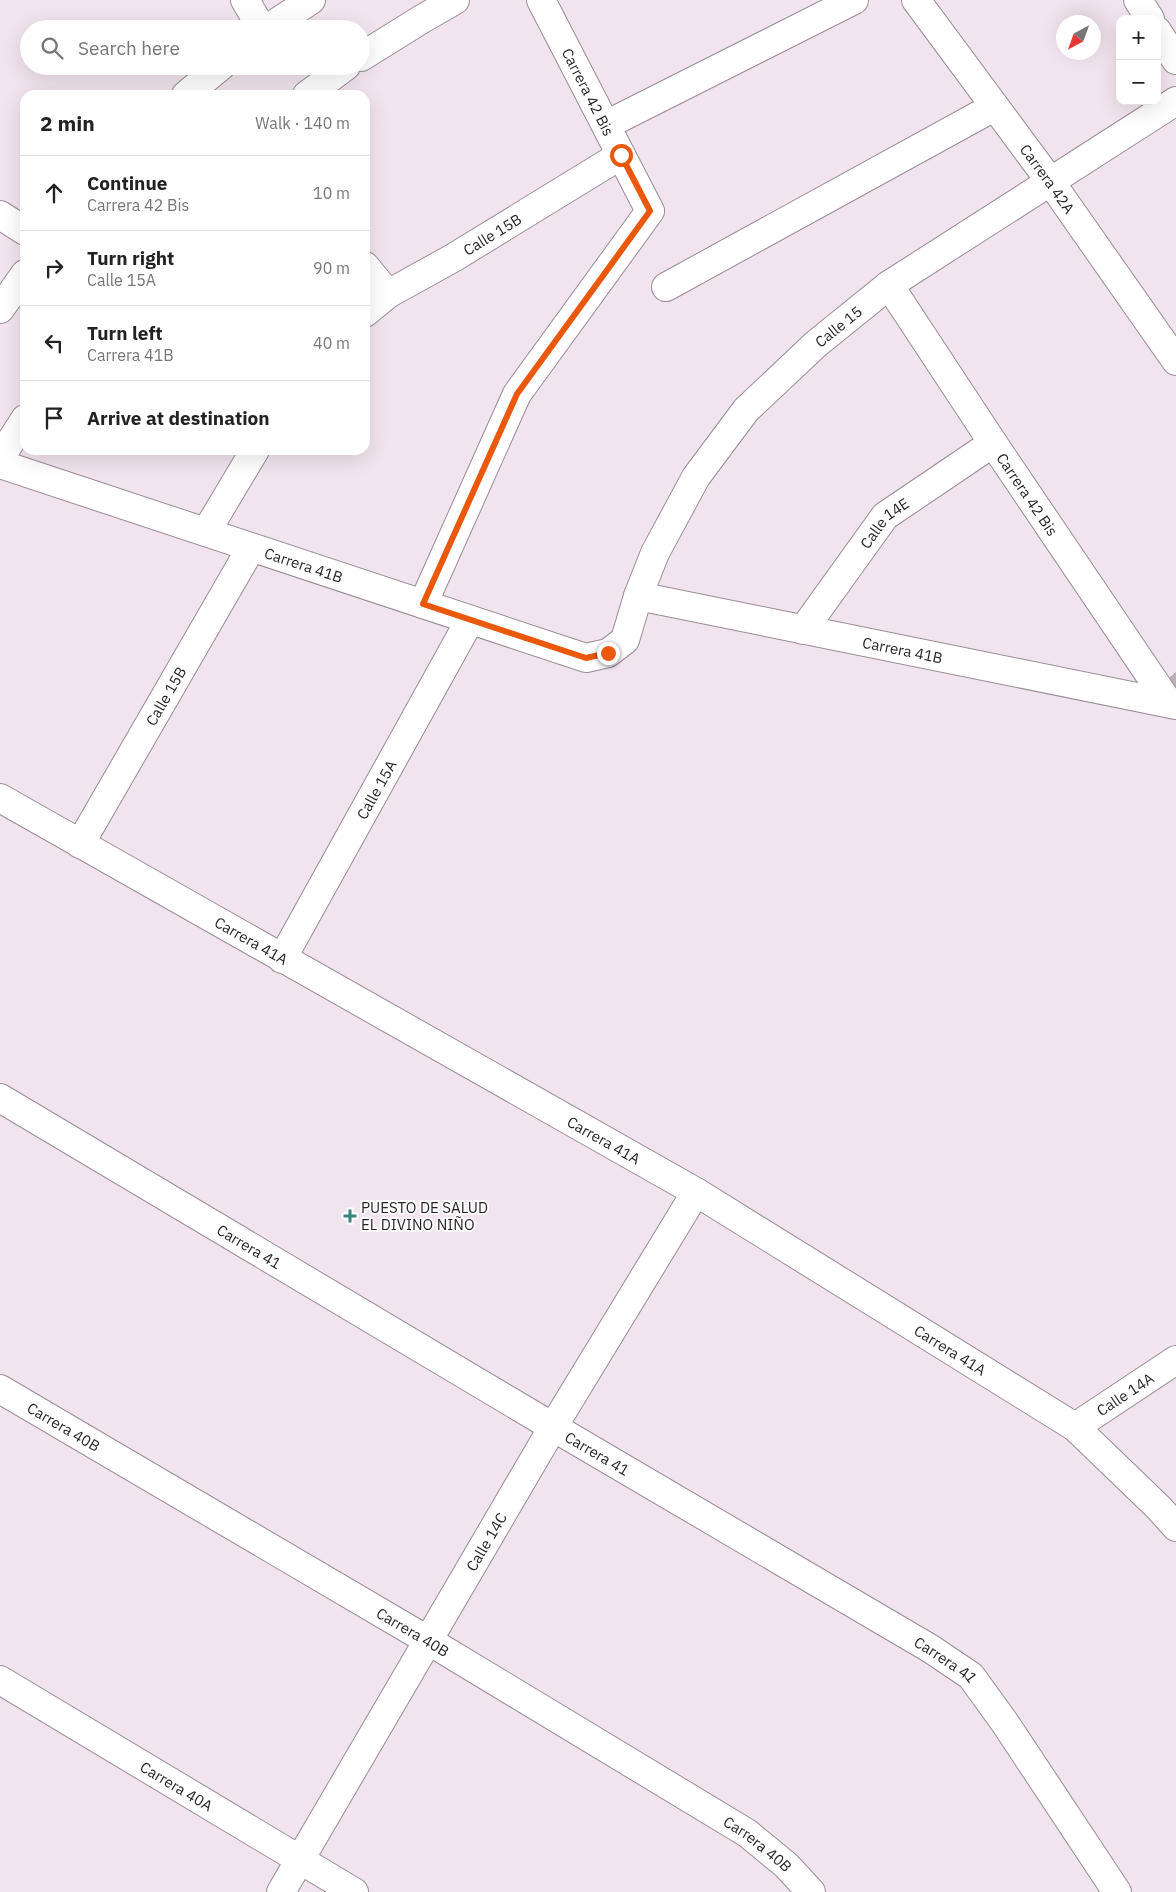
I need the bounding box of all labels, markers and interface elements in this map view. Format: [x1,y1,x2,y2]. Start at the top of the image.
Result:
north arrow [1056,15,1101,60]
map controls [1116,15,1161,105]
button: + [1116,15,1161,60]
search box [20,20,370,75]
icon: search [38,34,66,62]
text: Search here [78,36,180,60]
street label: Carrera 42 Bis [558,45,618,139]
button: − [1116,60,1161,105]
text: 2 min [40,109,95,137]
text: Walk · 140 m [255,113,350,133]
street label: Carrera 42A [1016,140,1079,217]
route start [610,144,633,167]
text: Continue [87,171,167,195]
icon: ahead [40,179,68,207]
text: 10 m [313,183,350,203]
text: Carrera 42 Bis [87,195,189,215]
street label: Calle 15B [459,209,525,259]
text: Turn right [87,246,174,270]
icon: right [40,254,68,282]
text: 90 m [313,258,350,278]
text: Calle 15A [87,270,156,290]
street label: Calle 15 [811,301,866,351]
text: Turn left [87,321,163,345]
icon: left [40,329,68,357]
text: 40 m [313,333,350,353]
text: Carrera 41B [87,345,174,365]
icon: arrive [40,404,68,432]
text: Arrive at destination [87,406,270,430]
street label: Carrera 42 Bis [993,449,1062,539]
street label: Calle 14E [855,493,912,552]
street label: Carrera 41B [262,543,345,586]
street label: Carrera 41B [861,632,944,667]
route end [597,642,620,665]
street label: Calle 15B [141,663,190,729]
street label: Calle 15A [352,756,400,822]
street label: Carrera 41A [211,912,292,969]
street label: Carrera 41A [564,1112,644,1168]
place label: PUESTO DE SALUD EL DIVINO NIÑO [361,1198,488,1234]
marker: PUESTO DE SALUD EL DIVINO NIÑO [343,1209,357,1223]
street label: Carrera 41 [214,1220,285,1273]
street label: Carrera 41A [911,1320,990,1379]
street label: Calle 14A [1093,1368,1158,1420]
street label: Carrera 40B [24,1398,104,1455]
street label: Carrera 41 [562,1427,633,1479]
street label: Calle 14C [461,1509,511,1574]
street label: Carrera 40B [373,1603,453,1661]
street label: Carrera 41 [911,1632,982,1686]
street label: Carrera 40A [137,1757,217,1815]
street label: Carrera 40B [720,1812,797,1875]

